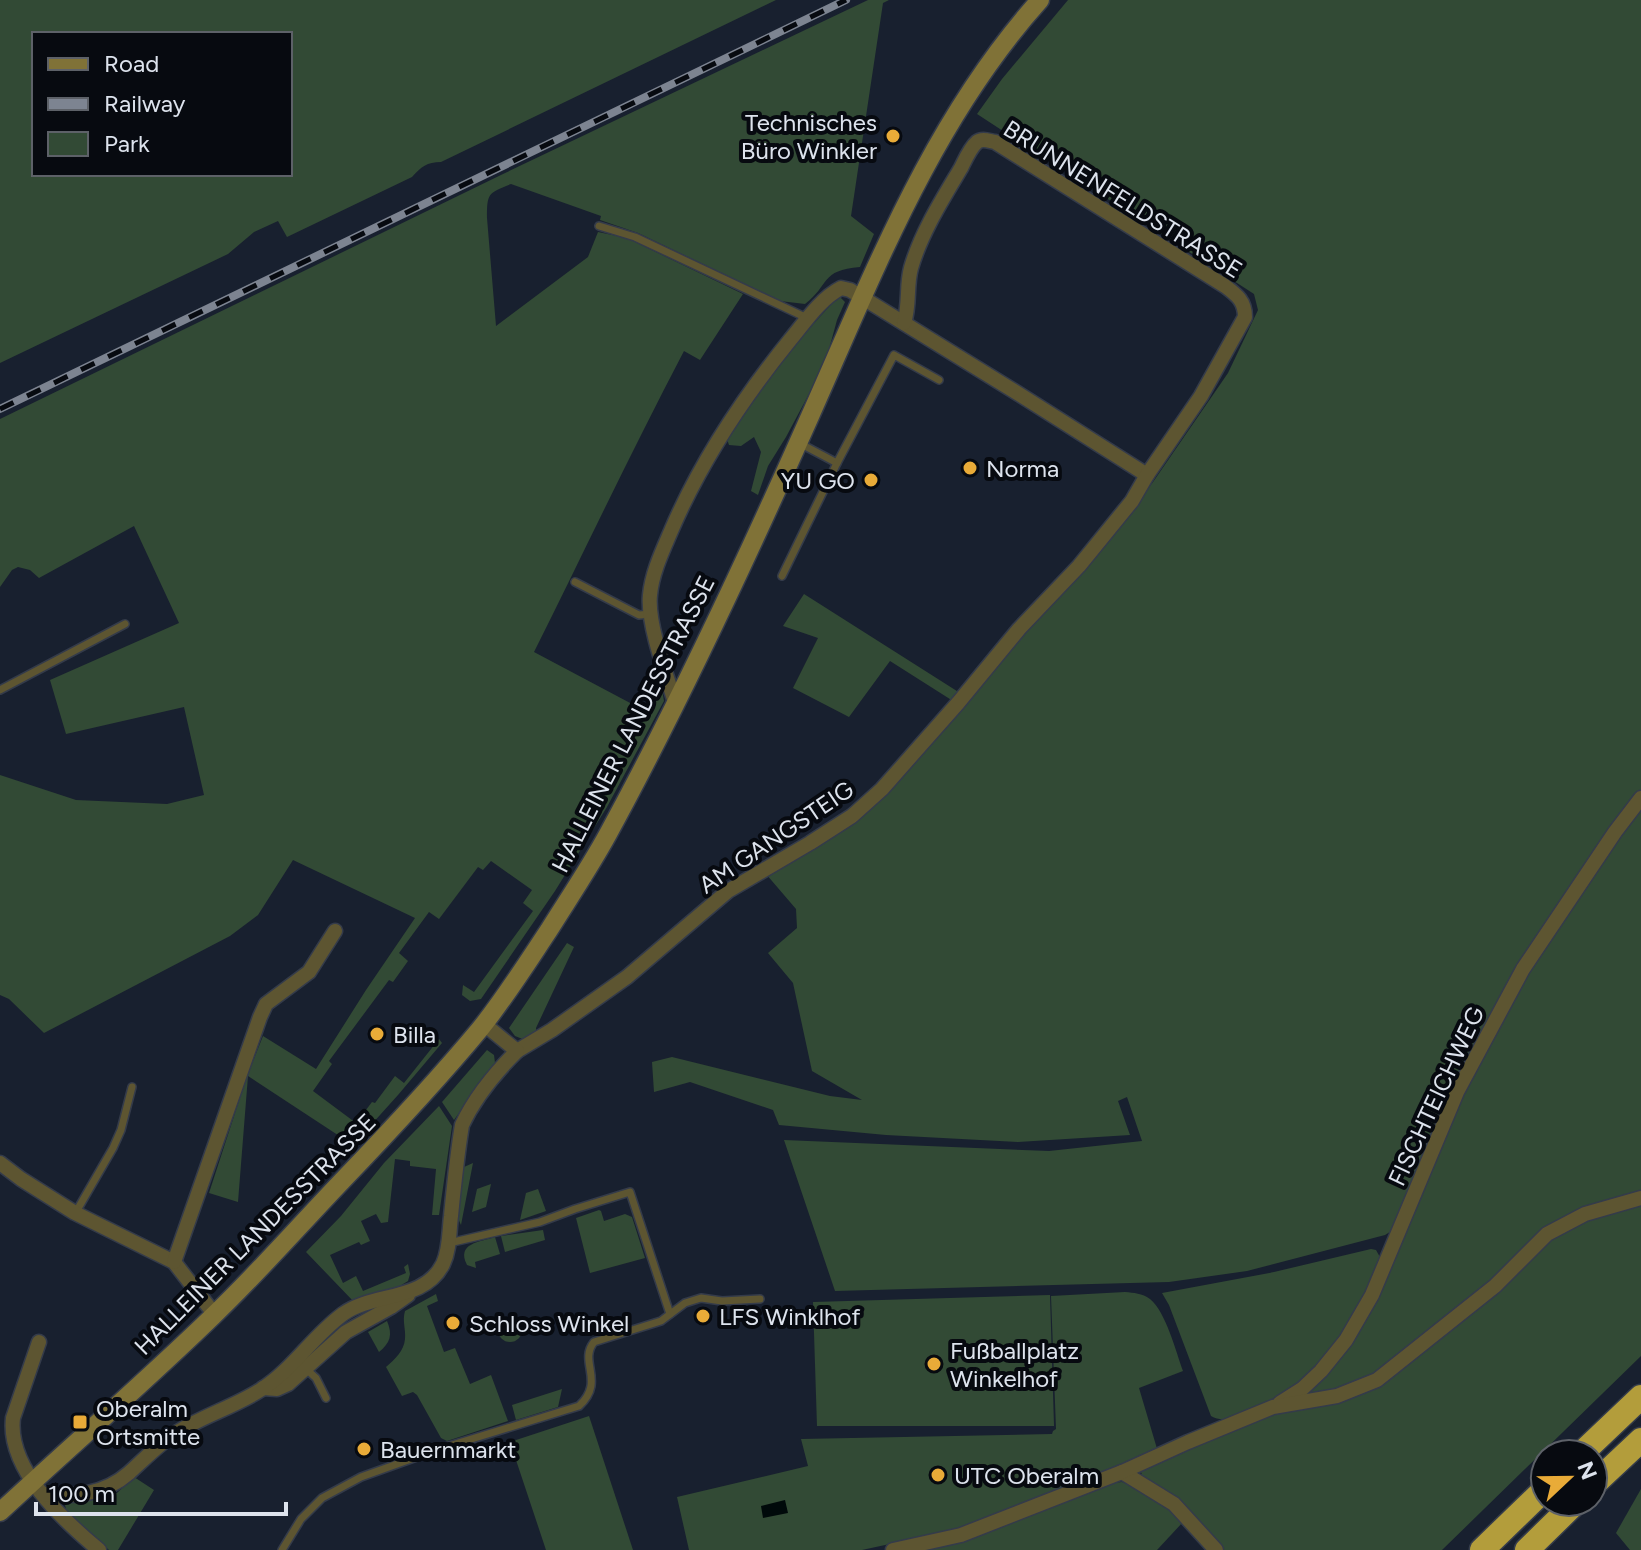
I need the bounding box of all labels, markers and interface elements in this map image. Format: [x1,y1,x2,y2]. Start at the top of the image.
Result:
legend [32,32,292,176]
text: Road [104,49,159,78]
text: Railway [104,89,186,118]
place label: Technisches Büro Winkler [741,108,877,165]
street label: BRUNNENFELDSTRASSE [998,114,1248,284]
marker: Technisches Büro Winkler [884,127,902,145]
text: Park [104,129,150,158]
place label: Norma [986,454,1059,483]
marker: Norma [961,459,979,477]
place label: YU GO [781,466,855,495]
marker: YU GO [862,471,880,489]
street label: HALLEINER LANDESSTRASSE [545,571,721,877]
street label: AM GANGSTEIG [693,774,859,900]
street label: FISCHTEICHWEG [1382,1002,1490,1190]
place label: Billa [393,1020,436,1049]
marker: Billa [368,1025,386,1043]
street label: HALLEINER LANDESSTRASSE [128,1107,382,1361]
place label: LFS Winklhof [719,1302,860,1331]
marker: LFS Winklhof [694,1307,712,1325]
place label: Schloss Winkel [469,1309,629,1338]
marker: Schloss Winkel [444,1314,462,1332]
place label: Fußballplatz Winkelhof [950,1336,1079,1393]
marker: Fußballplatz Winkelhof [925,1355,943,1373]
place label: Oberalm Ortsmitte [96,1394,200,1451]
marker: Oberalm Ortsmitte [71,1413,89,1431]
place label: Bauernmarkt [380,1435,516,1464]
north arrow [1529,1438,1609,1518]
marker: Bauernmarkt [355,1440,373,1458]
text: N [1571,1458,1603,1484]
place label: UTC Oberalm [954,1461,1099,1490]
scale bar [36,1466,286,1516]
marker: UTC Oberalm [929,1466,947,1484]
text: 100 m [48,1479,115,1508]

